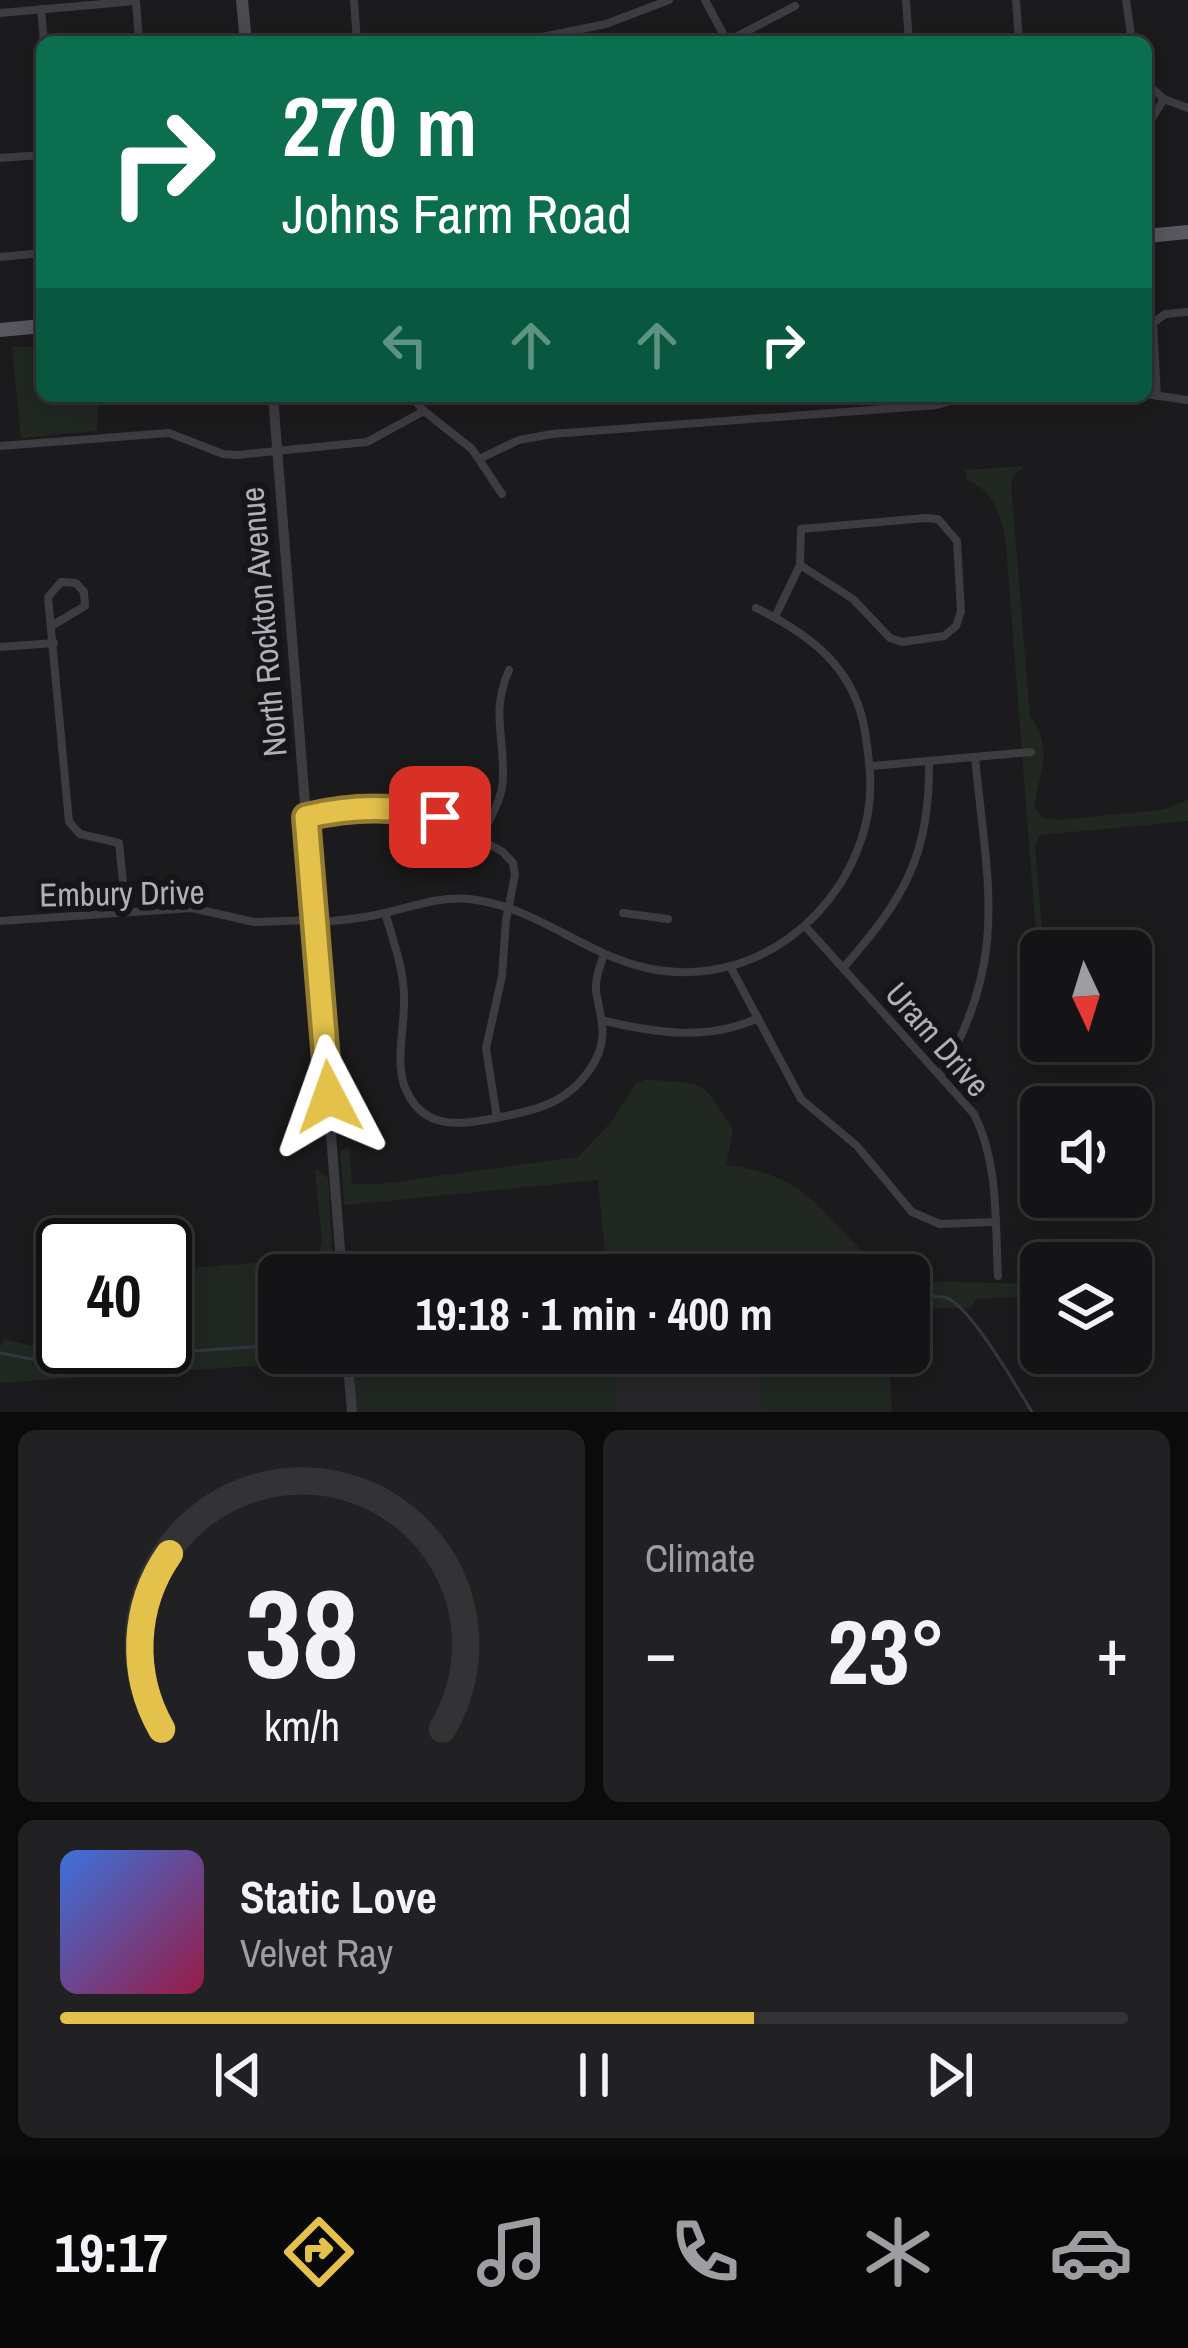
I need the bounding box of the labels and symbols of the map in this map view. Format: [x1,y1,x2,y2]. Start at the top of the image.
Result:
street label: North Rockton Avenue [229,485,297,759]
pin [389,766,491,868]
street label: Embury Drive [39,870,205,916]
north arrow [1020,930,1152,1062]
street label: Uram Drive [876,972,1000,1106]
position arrow [266,1034,392,1160]
speed limit sign: 40 [36,1218,192,1374]

